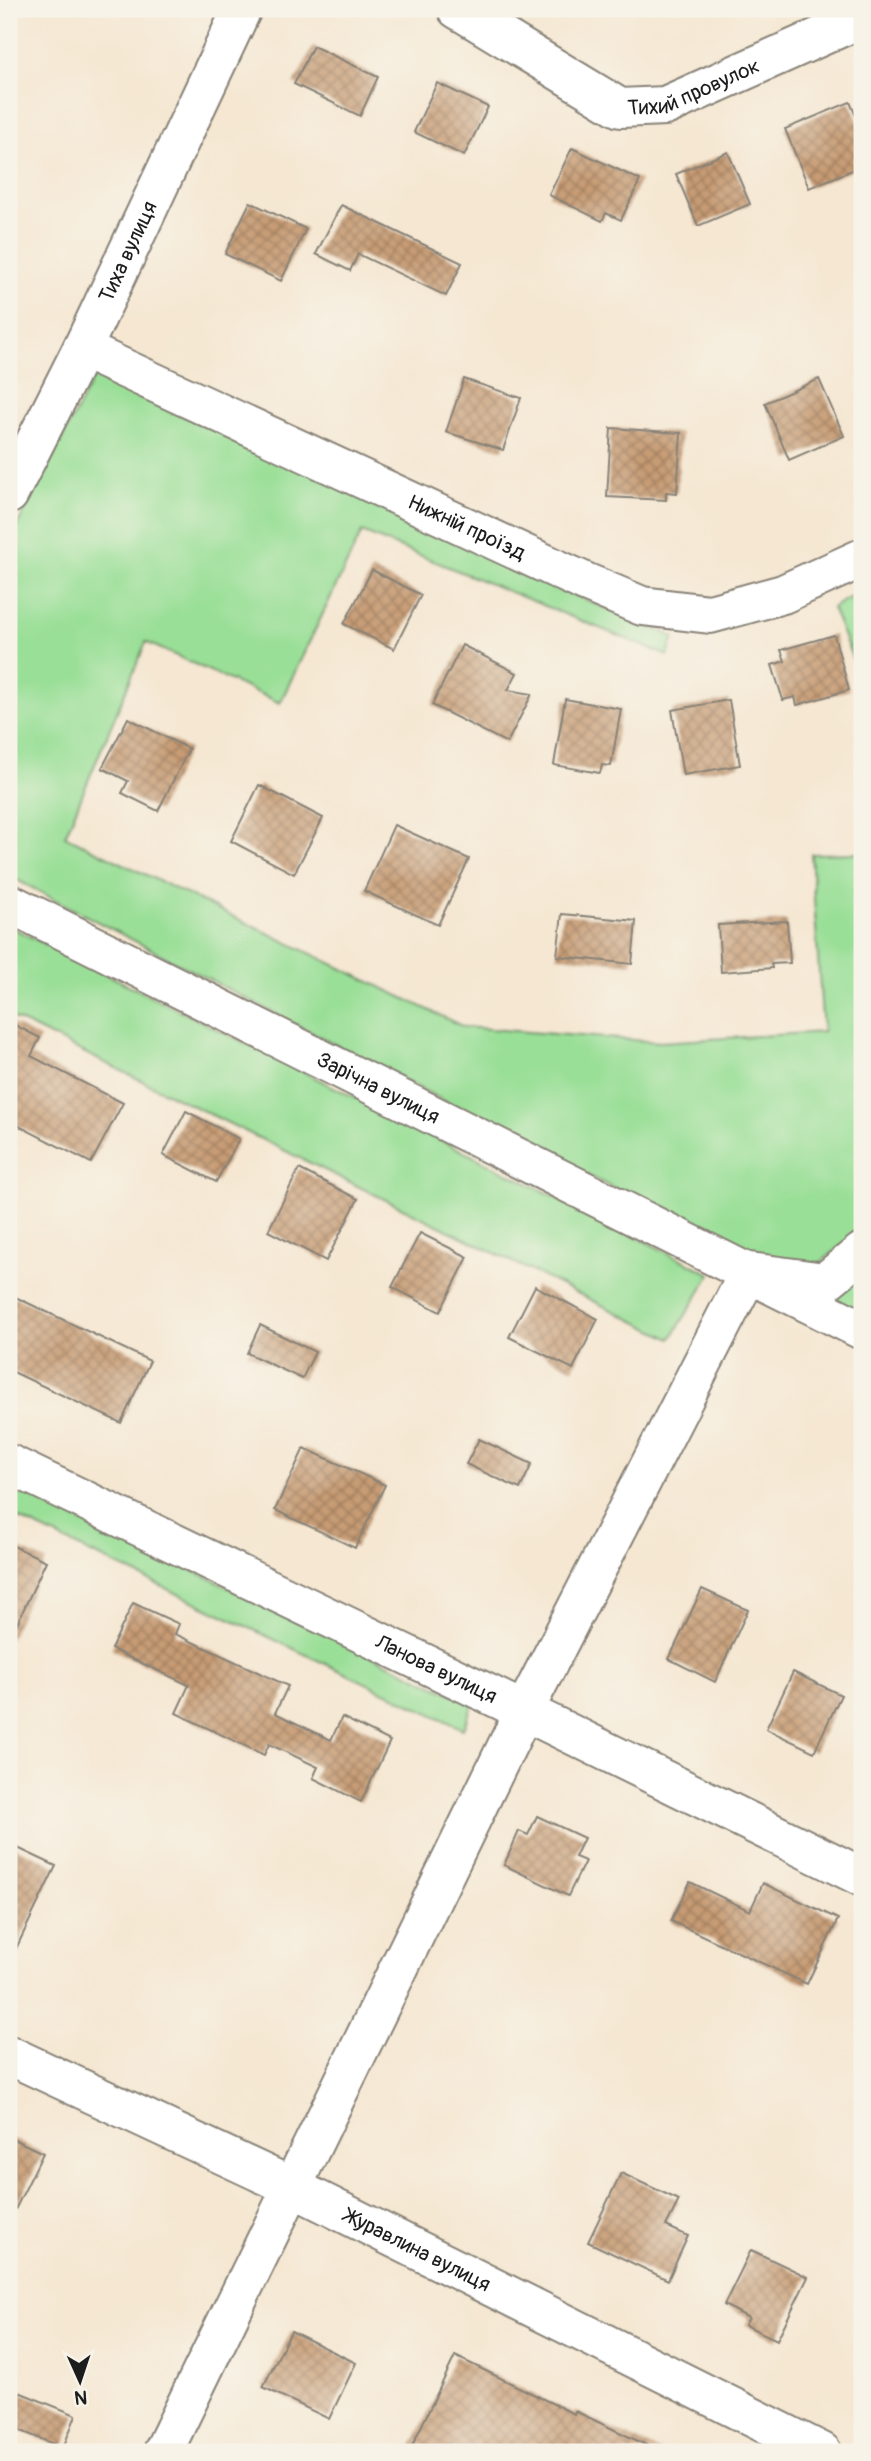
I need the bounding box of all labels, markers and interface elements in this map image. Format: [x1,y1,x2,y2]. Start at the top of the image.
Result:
street label: Тихий провулок [627,52,764,122]
street label: Тиха вулиця [93,197,164,307]
street label: Нижній проїзд [403,489,530,567]
street label: Зарічна вулиця [312,1046,444,1130]
street label: Ланова вулиця [370,1628,501,1710]
street label: Журавлина вулиця [338,2201,495,2298]
north arrow [46,2346,116,2416]
text: N [74,2385,88,2409]

